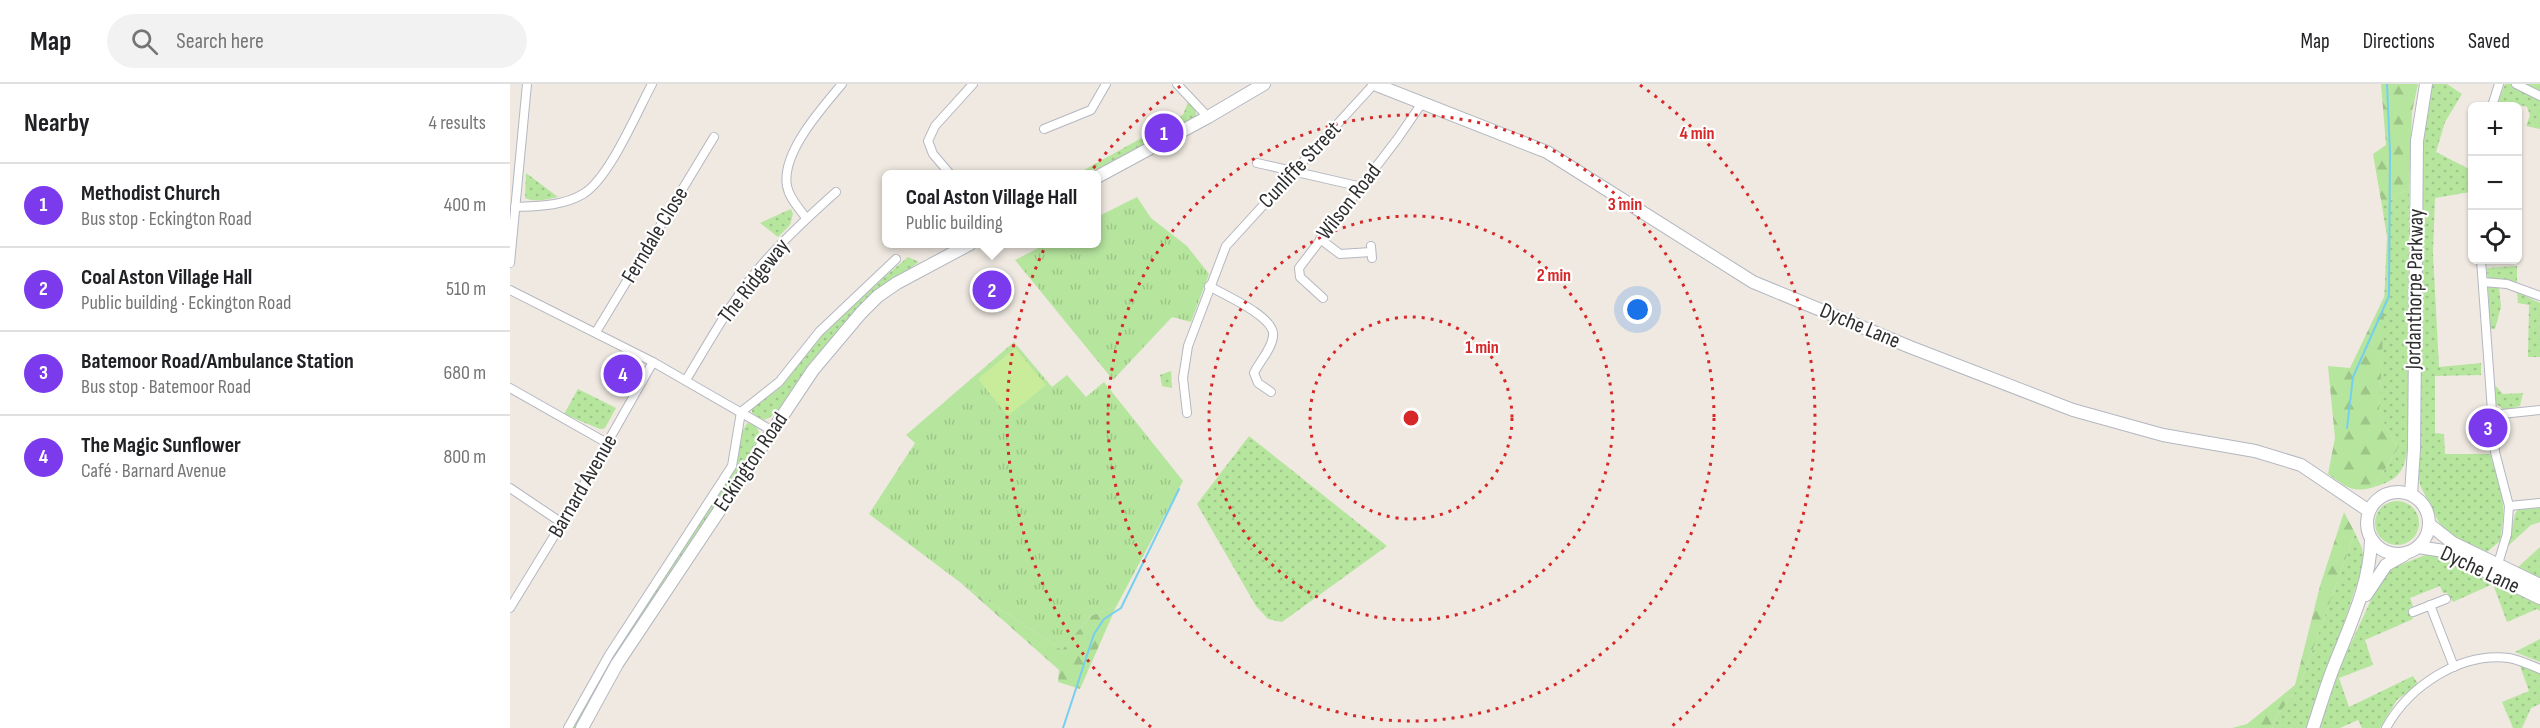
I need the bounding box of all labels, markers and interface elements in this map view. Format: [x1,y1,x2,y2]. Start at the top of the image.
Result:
search box [107,14,527,68]
text: Map [30,25,71,58]
icon: search [128,25,161,58]
text: Search here [176,28,264,55]
text: Map [2300,29,2330,54]
text: Directions [2363,29,2435,54]
text: Saved [2468,29,2510,54]
map controls [2468,102,2522,264]
button: + [2468,102,2522,156]
text: Nearby [24,108,90,139]
pin: 1 [1144,110,1184,156]
text: 4 results [429,111,486,135]
street label: Cunliffe Street [1253,116,1347,214]
text: 4 min [1680,123,1714,144]
button: − [2468,156,2522,210]
street label: Wilson Road [1311,159,1387,245]
popup [882,170,1101,248]
text: Methodist Church [81,180,220,207]
street label: Ferndale Close [616,182,694,288]
text: Coal Aston Village Hall [906,184,1077,211]
text: 1 [40,193,47,217]
text: 400 m [444,193,486,217]
text: 3 min [1608,194,1642,215]
text: Bus stop · Eckington Road [81,207,252,231]
street label: Jordanthorpe Parkway [2400,208,2430,371]
button: locate [2468,210,2522,264]
text: Public building [906,211,1003,235]
street label: The Ridgeway [712,233,796,329]
text: Coal Aston Village Hall [81,264,252,291]
text: 2 min [1537,265,1571,286]
pin: 2 [972,268,1012,312]
text: 2 [39,277,48,301]
text: 510 m [446,277,486,301]
text: Public building · Eckington Road [81,291,291,315]
your location [1623,295,1652,324]
street label: Dyche Lane [1816,297,1904,355]
text: 1 min [1465,337,1499,358]
text: Batemoor Road/Ambulance Station [81,348,354,375]
pin: 4 [604,352,642,396]
text: 3 [39,361,48,385]
text: 680 m [444,361,486,385]
text: Bus stop · Batemoor Road [81,375,251,399]
pin: 3 [2468,406,2508,450]
street label: Eckington Road [708,407,794,517]
centre of rings [1401,408,1421,428]
street label: Barnard Avenue [543,429,623,543]
text: The Magic Sunflower [81,432,241,459]
text: 4 [39,445,48,469]
text: 800 m [443,445,486,469]
text: Café · Barnard Avenue [81,459,226,483]
street label: Dyche Lane [2436,540,2524,600]

